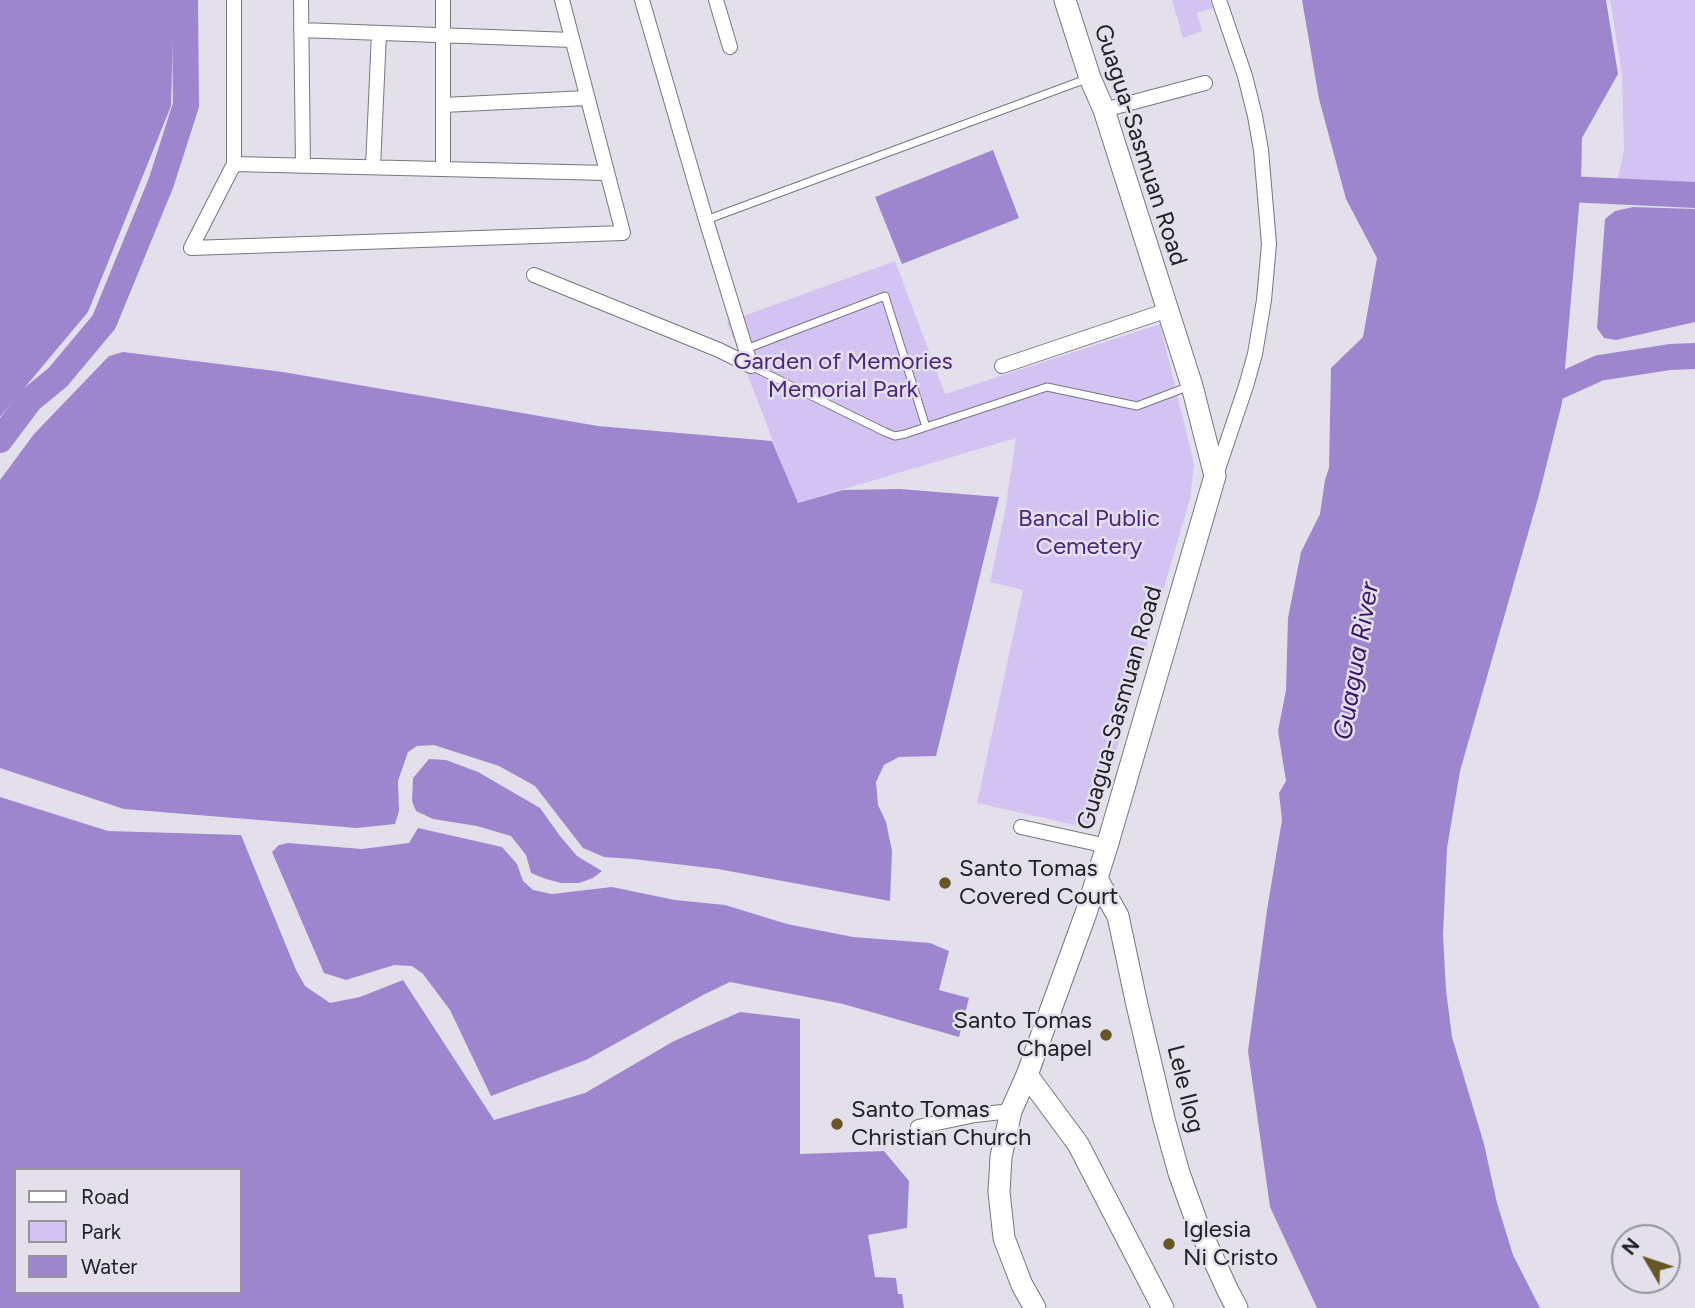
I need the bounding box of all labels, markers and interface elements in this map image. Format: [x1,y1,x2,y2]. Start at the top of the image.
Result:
street label: Guagua-Sasmuan Road [1087,21,1193,269]
park label: Garden of Memories Memorial Park [733,348,953,404]
park label: Bancal Public Cemetery [1018,505,1160,561]
water label: Guagua River [1328,580,1386,742]
street label: Guagua-Sasmuan Road [1071,583,1169,833]
place label: Santo Tomas Covered Court [959,855,1118,911]
marker: Santo Tomas Covered Court [937,875,953,891]
place label: Santo Tomas Chapel [953,1007,1092,1063]
marker: Santo Tomas Chapel [1098,1027,1114,1043]
street label: Lele Ilog [1160,1042,1210,1136]
place label: Santo Tomas Christian Church [851,1096,1031,1152]
marker: Santo Tomas Christian Church [829,1116,845,1132]
legend [14,1168,242,1294]
text: Road [81,1184,129,1209]
place label: Iglesia Ni Cristo [1183,1216,1278,1272]
text: Park [81,1219,121,1244]
north arrow [1611,1224,1681,1294]
text: N [1617,1234,1644,1260]
marker: Iglesia Ni Cristo [1161,1236,1177,1252]
text: Water [81,1254,137,1279]

